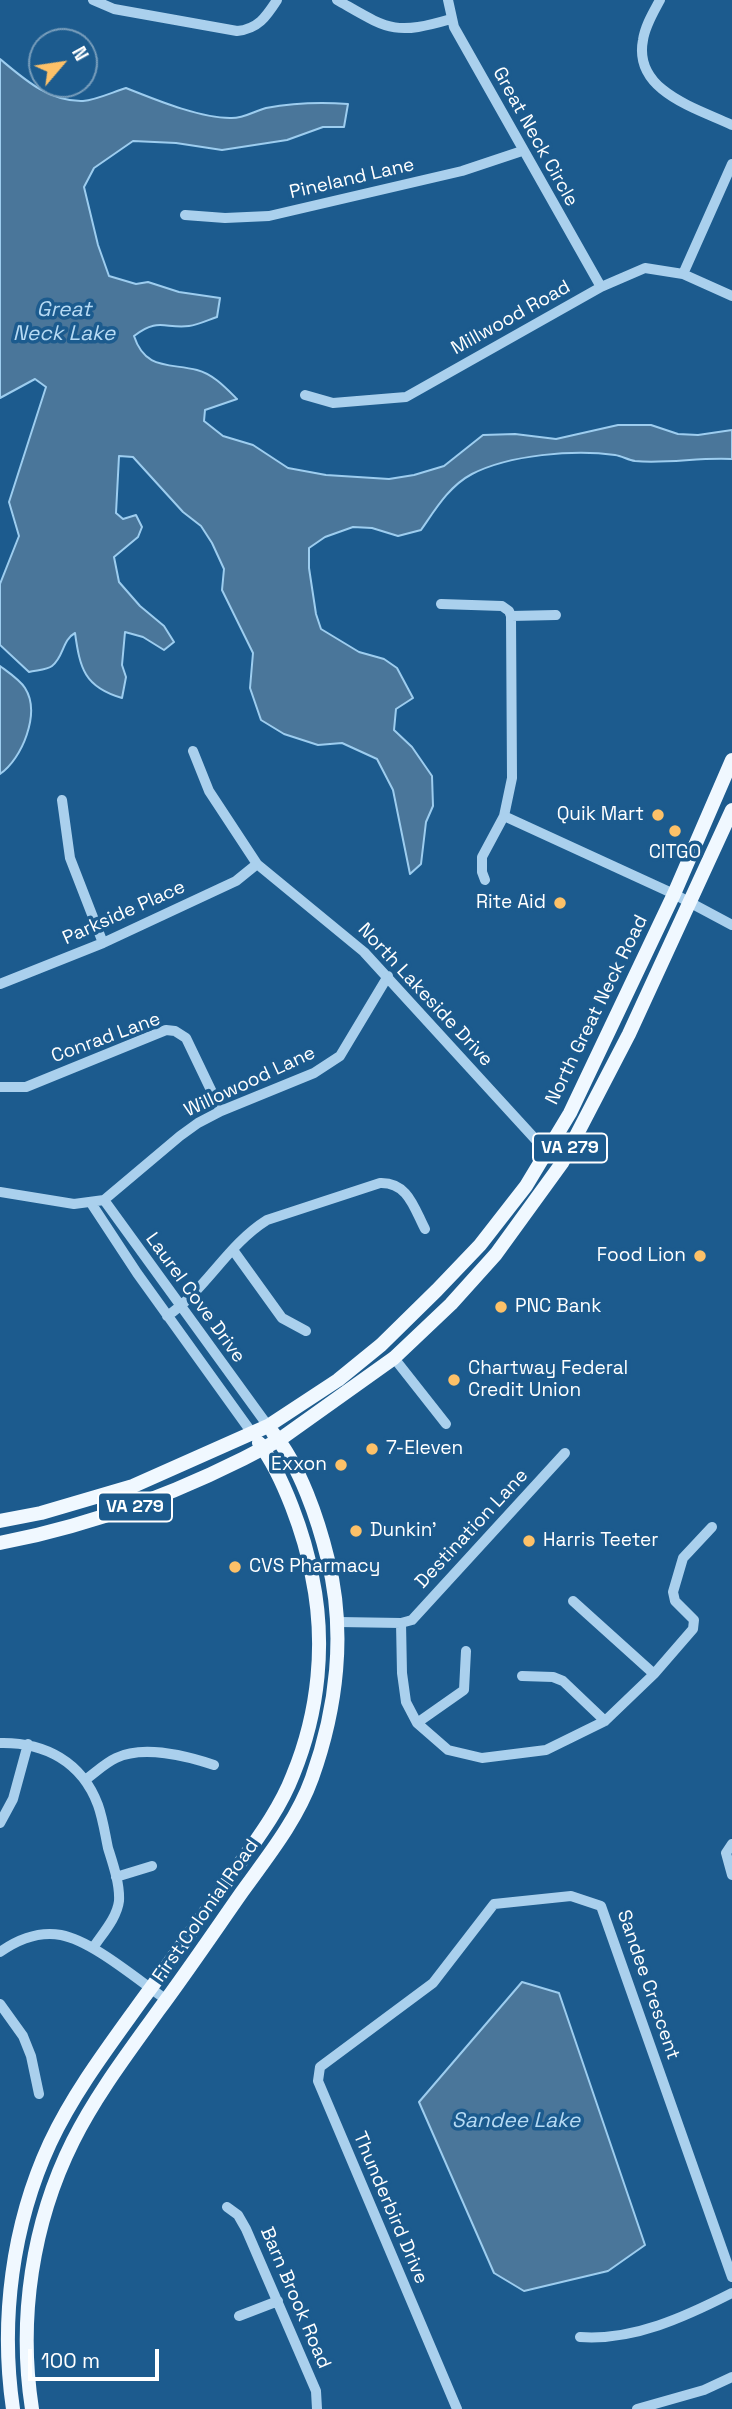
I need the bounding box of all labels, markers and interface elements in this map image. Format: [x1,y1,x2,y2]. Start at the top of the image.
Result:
north arrow [28,28,98,98]
text: N [66,42,94,65]
street label: Great Neck Circle [487,63,583,211]
street label: Pineland Lane [287,154,417,204]
street label: Millwood Road [447,276,575,360]
water label: Great Neck Lake [13,297,115,347]
place label: Quik Mart [557,804,644,826]
marker: Quik Mart [650,807,666,823]
marker: CITGO [667,823,683,839]
place label: CITGO [649,842,701,864]
street label: Parkside Place [59,876,189,950]
place label: Rite Aid [476,892,546,914]
marker: Rite Aid [552,895,568,911]
street label: North Great Neck Road [541,911,653,1109]
street label: North Lakeside Drive [353,919,497,1071]
street label: Conrad Lane [48,1008,164,1068]
street label: Willowood Lane [181,1042,319,1122]
road number: VA 279 [533,1134,607,1162]
street label: Laurel Cove Drive [140,1228,250,1368]
place label: Food Lion [597,1245,686,1267]
marker: Food Lion [692,1248,708,1264]
place label: PNC Bank [515,1296,601,1318]
marker: PNC Bank [493,1299,509,1315]
place label: Chartway Federal Credit Union [468,1358,628,1402]
marker: Chartway Federal Credit Union [446,1372,462,1388]
place label: 7-Eleven [386,1438,463,1460]
marker: 7-Eleven [364,1441,380,1457]
place label: Exxon [271,1454,327,1476]
marker: Exxon [333,1457,349,1473]
street label: Destination Lane [411,1465,533,1593]
road number: VA 279 [98,1492,172,1522]
place label: Dunkin' [370,1520,437,1542]
marker: Dunkin' [348,1523,364,1539]
place label: Harris Teeter [543,1530,658,1552]
marker: Harris Teeter [521,1533,537,1549]
place label: CVS Pharmacy [249,1556,380,1578]
marker: CVS Pharmacy [227,1559,243,1575]
street label: First Colonial Road [148,1835,264,1987]
street label: Sandee Crescent [612,1907,684,2063]
water label: Sandee Lake [452,2108,580,2134]
street label: Thunderbird Drive [348,2129,432,2287]
street label: Barn Brook Road [255,2224,335,2372]
scale bar [32,2336,163,2380]
text: 100 m [41,2347,100,2374]

